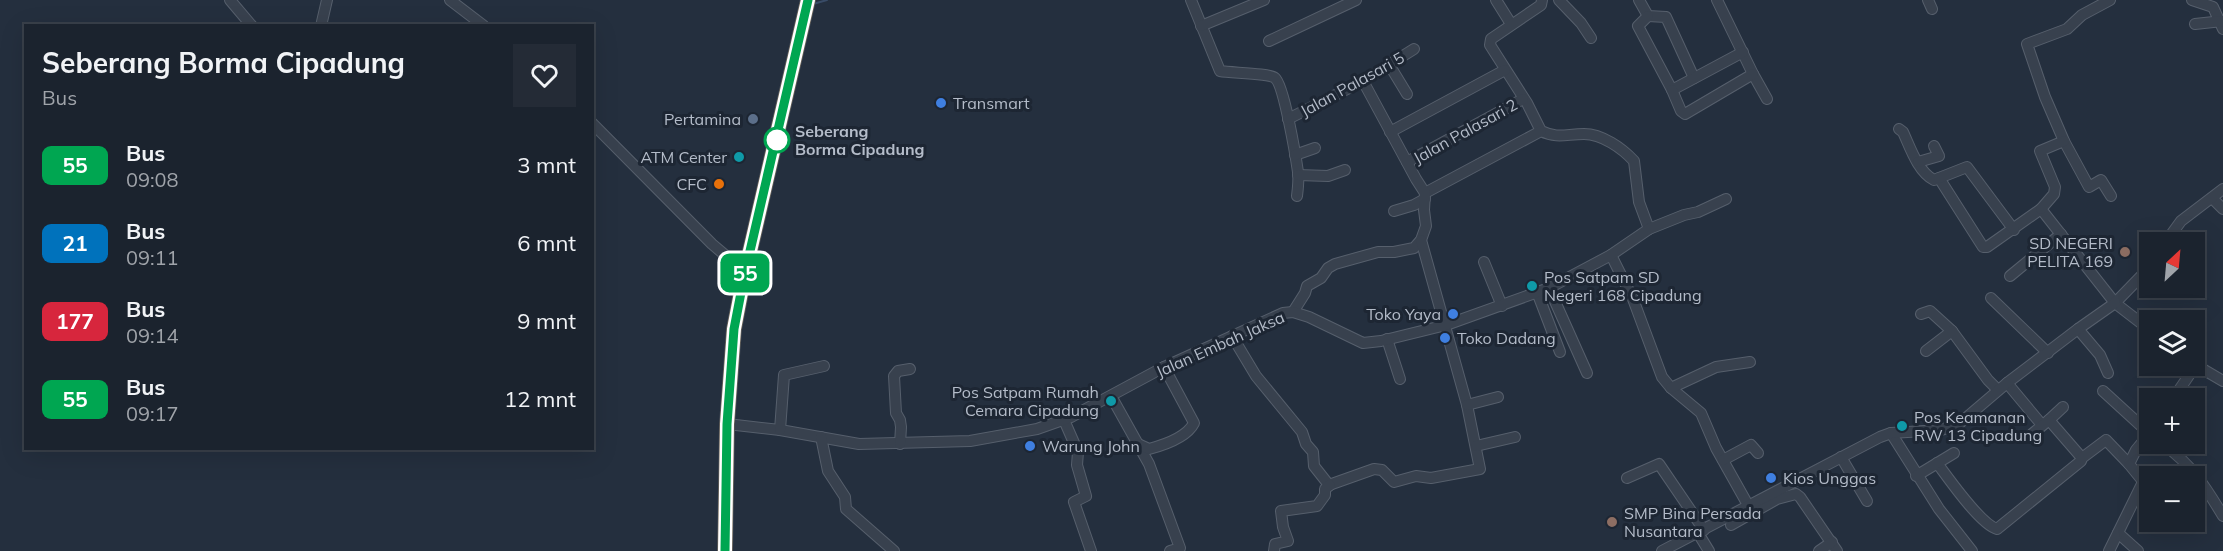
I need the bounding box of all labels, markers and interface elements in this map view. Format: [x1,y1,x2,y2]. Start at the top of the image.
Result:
button: heart [513,44,576,107]
text: Seberang Borma Cipadung [42,45,405,80]
street label: Jalan Palasari 5 [1297,47,1407,121]
text: Bus [42,85,77,110]
place label: Transmart [953,93,1030,113]
street label: Jalan Palasari 2 [1410,94,1520,168]
marker: Transmart [934,96,948,110]
place label: Pertamina [664,109,741,129]
marker: Pertamina [746,112,760,126]
place label: Seberang Borma Cipadung [795,121,925,159]
marker: Seberang Borma Cipadung [764,127,790,153]
text: Bus [126,139,165,167]
place label: ATM Center [640,147,727,167]
marker: ATM Center [732,150,746,164]
text: 3 mnt [517,151,576,179]
text: 55 [62,152,88,178]
text: 09:08 [126,167,179,192]
place label: CFC [676,174,707,194]
marker: CFC [712,177,726,191]
text: Bus [126,217,165,245]
text: 6 mnt [517,229,576,257]
text: 21 [62,230,88,256]
north arrow [2139,232,2205,298]
map controls [2139,232,2205,532]
place label: SD NEGERI PELITA 169 [2027,233,2113,271]
text: 09:11 [126,245,179,270]
marker: SD NEGERI PELITA 169 [2118,245,2132,259]
line badge: 55 [718,254,772,292]
text: 55 [732,260,758,286]
place label: Pos Satpam SD Negeri 168 Cipadung [1544,267,1702,305]
marker: Pos Satpam SD Negeri 168 Cipadung [1525,279,1539,293]
text: Bus [126,295,165,323]
place label: Toko Yaya [1366,304,1441,324]
text: 9 mnt [517,307,576,335]
street label: Jalan Embah Jaksa [1153,307,1287,381]
marker: Toko Yaya [1446,307,1460,321]
text: 177 [56,308,94,334]
button: layers [2139,310,2205,376]
text: 09:14 [126,323,179,348]
place label: Toko Dadang [1457,328,1556,348]
marker: Toko Dadang [1438,331,1452,345]
text: Bus [126,373,165,401]
place label: Pos Satpam Rumah Cemara Cipadung [952,382,1099,420]
text: 12 mnt [504,385,576,413]
text: 55 [62,386,88,412]
button: + [2139,388,2205,454]
marker: Pos Satpam Rumah Cemara Cipadung [1104,394,1118,408]
text: 09:17 [126,401,179,426]
place label: Pos Keamanan RW 13 Cipadung [1914,407,2042,445]
marker: Pos Keamanan RW 13 Cipadung [1895,419,1909,433]
place label: Warung John [1042,436,1140,456]
marker: Warung John [1023,439,1037,453]
button: − [2139,466,2205,532]
place label: Kios Unggas [1783,468,1876,488]
marker: Kios Unggas [1764,471,1778,485]
place label: SMP Bina Persada Nusantara [1624,503,1761,541]
marker: SMP Bina Persada Nusantara [1605,515,1619,529]

